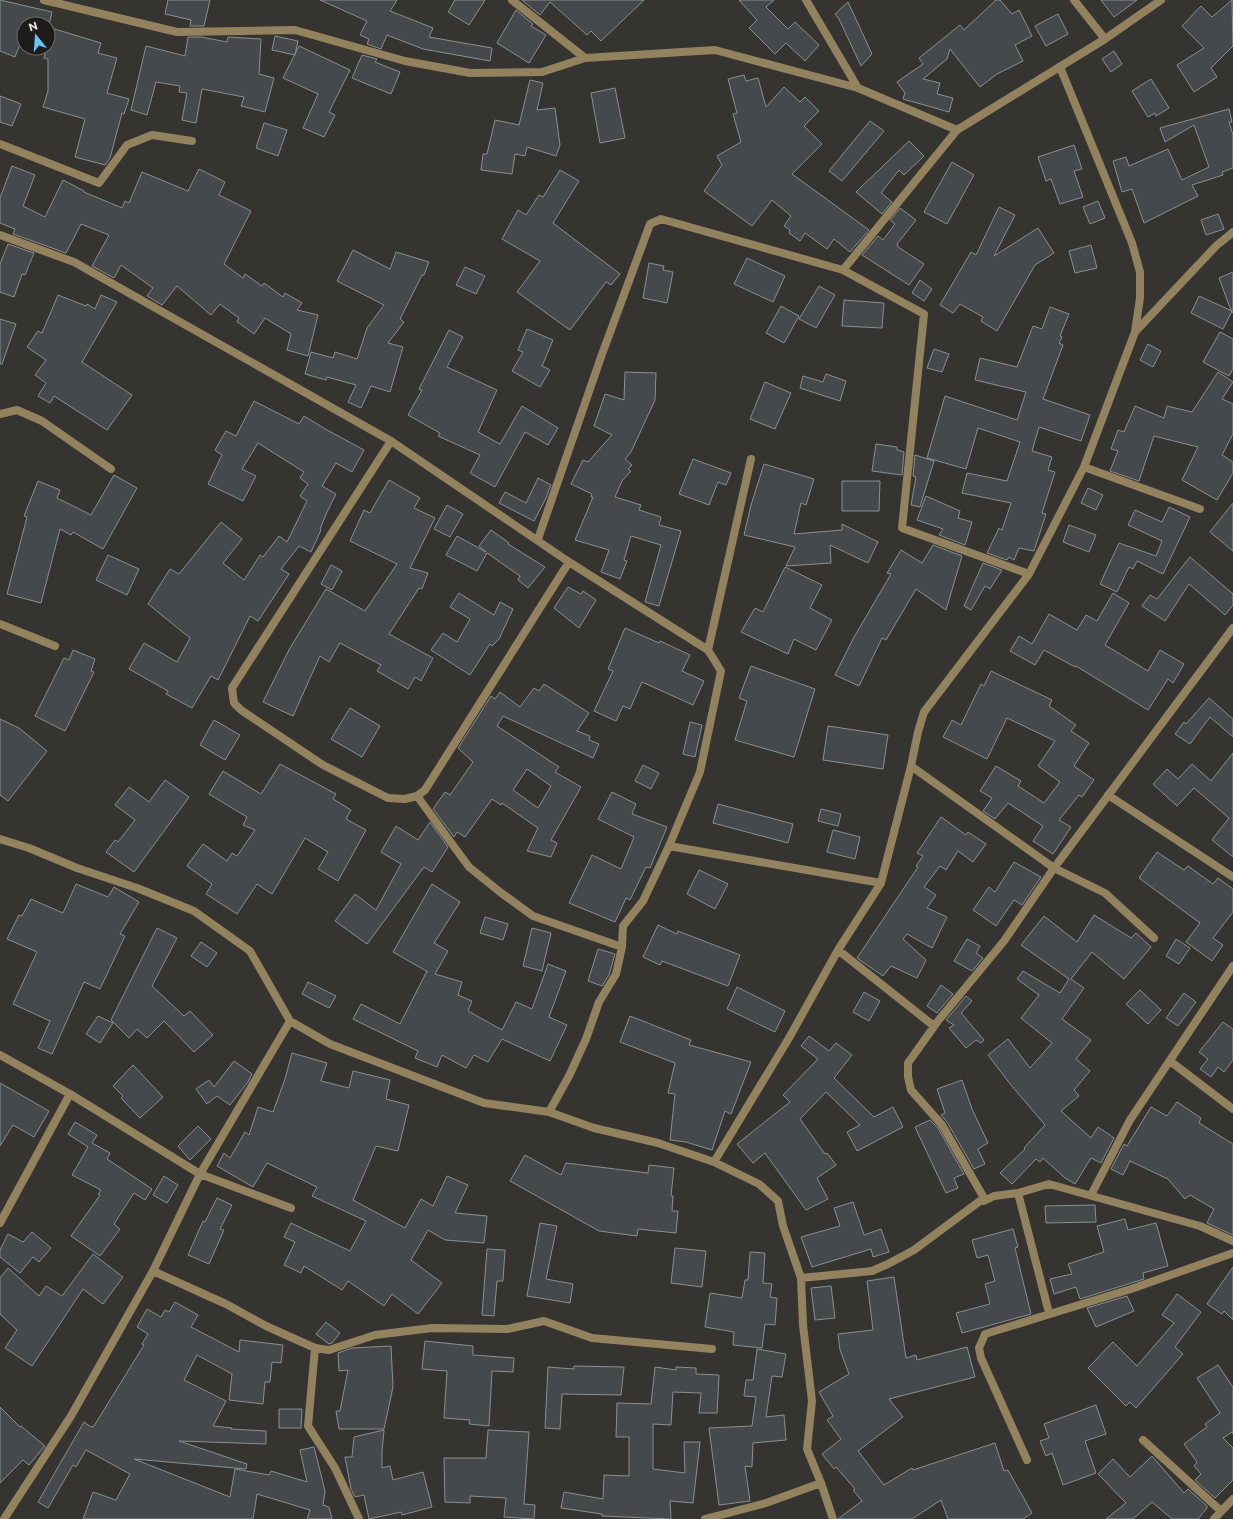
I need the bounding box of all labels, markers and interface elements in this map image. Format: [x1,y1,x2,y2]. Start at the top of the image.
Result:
north arrow [16,16,56,56]
text: N [27,18,39,34]

